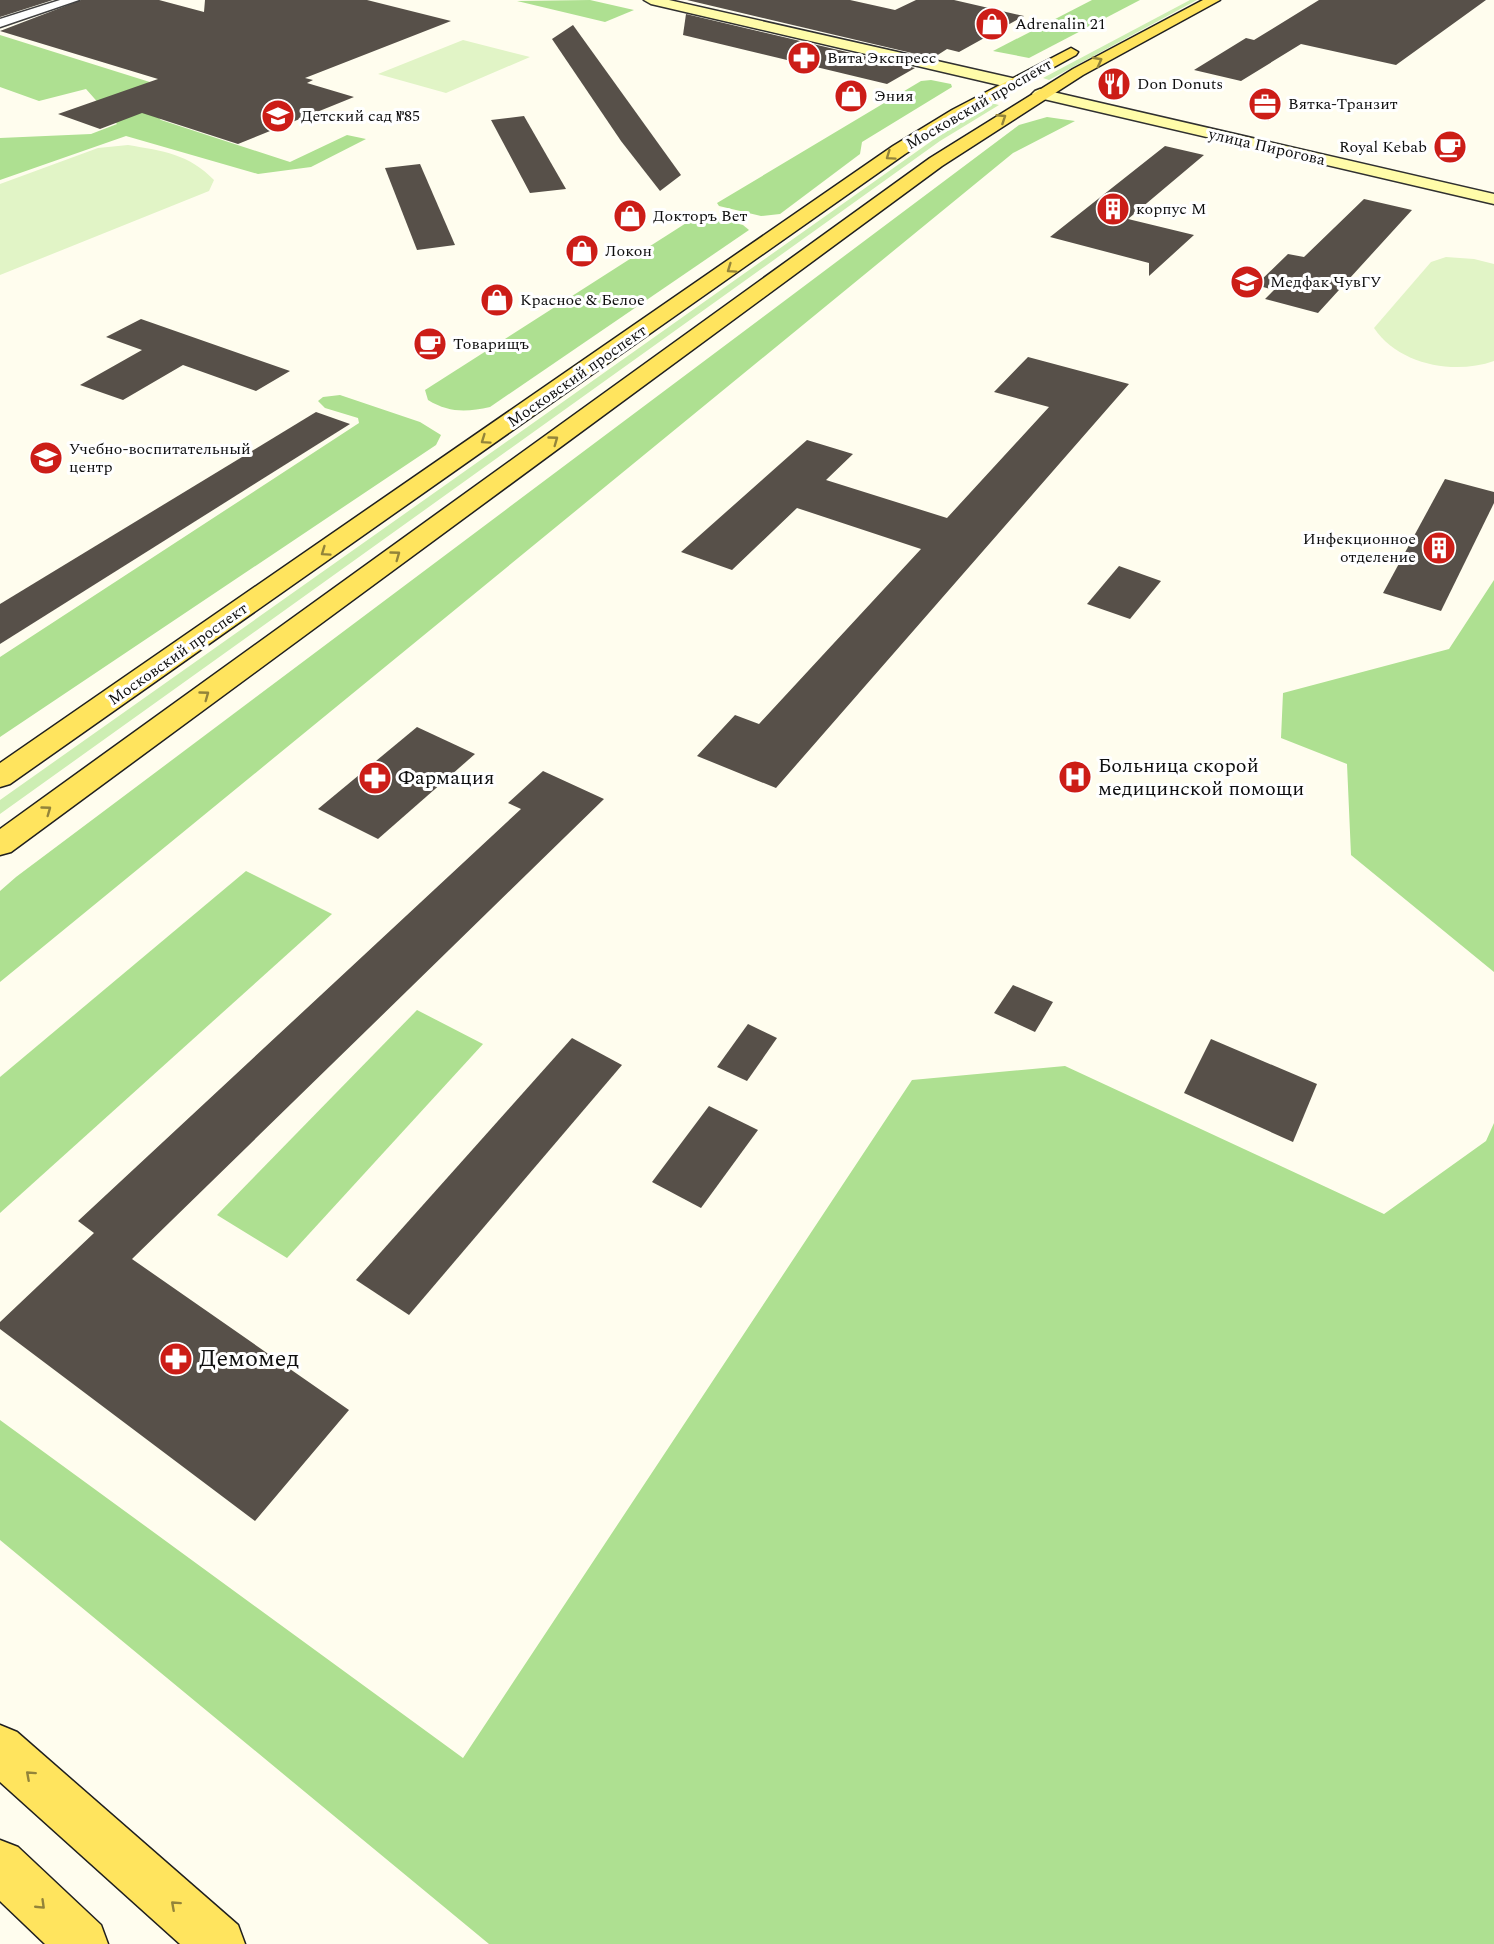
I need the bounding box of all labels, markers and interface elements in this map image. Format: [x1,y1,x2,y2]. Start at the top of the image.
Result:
shop icon: Adrenalin 21 [974,6,1010,42]
place label: Adrenalin 21 [1015,12,1106,36]
pharmacy icon: Вита Экспресс [786,40,822,76]
place label: Вита Экспресс [827,46,936,70]
street label: Московский проспект [901,52,1057,156]
one-way arrow [1092,57,1103,68]
restaurant icon: Don Donuts [1096,66,1132,102]
place label: Don Donuts [1137,72,1223,96]
shop icon: Эния [833,78,869,114]
place label: Эния [874,84,913,108]
office icon: Вятка-Транзит [1247,86,1283,122]
place label: Вятка-Транзит [1288,92,1398,116]
school or university icon: Детский сад №85 [260,98,296,134]
place label: Детский сад №85 [301,104,420,128]
one-way arrow [996,113,1006,125]
street label: улица Пирогова [1205,122,1328,172]
cafe icon: Royal Kebab [1432,129,1468,165]
place label: Royal Kebab [1339,135,1427,159]
one-way arrow [886,149,897,160]
building icon: корпус М [1095,191,1131,227]
place label: корпус М [1136,197,1206,221]
shop icon: Докторъ Вет [612,198,648,234]
place label: Докторъ Вет [653,204,747,228]
shop icon: Локон [564,233,600,269]
place label: Локон [605,239,652,263]
one-way arrow [726,262,737,273]
school or university icon: Медфак ЧувГУ [1229,264,1265,300]
place label: Медфак ЧувГУ [1270,270,1381,294]
shop icon: Красное & Белое [479,282,515,318]
place label: Красное & Белое [520,288,645,312]
street label: Московский проспект [502,319,652,433]
cafe icon: Товарищъ [412,326,448,362]
place label: Товарищъ [453,332,529,356]
one-way arrow [480,433,491,444]
one-way arrow [547,436,558,447]
place label: Учебно-воспитательный центр [69,437,251,479]
school or university icon: Учебно-воспитательный центр [28,440,64,476]
place label: Инфекционное отделение [1303,527,1416,569]
building icon: Инфекционное отделение [1421,530,1457,566]
one-way arrow [320,545,331,556]
one-way arrow [390,551,401,562]
street label: Московский проспект [103,597,253,711]
one-way arrow [198,691,209,702]
place label: Больница скорой медицинской помощи [1098,751,1304,804]
hospital icon: Больница скорой медицинской помощи [1057,759,1093,795]
pharmacy icon: Фармация [357,760,393,796]
place label: Фармация [398,763,494,793]
one-way arrow [41,806,52,817]
pharmacy icon: Демомед [158,1341,194,1377]
place label: Демомед [199,1341,299,1377]
one-way arrow [26,1771,36,1782]
one-way arrow [34,1897,45,1908]
one-way arrow [171,1901,182,1912]

